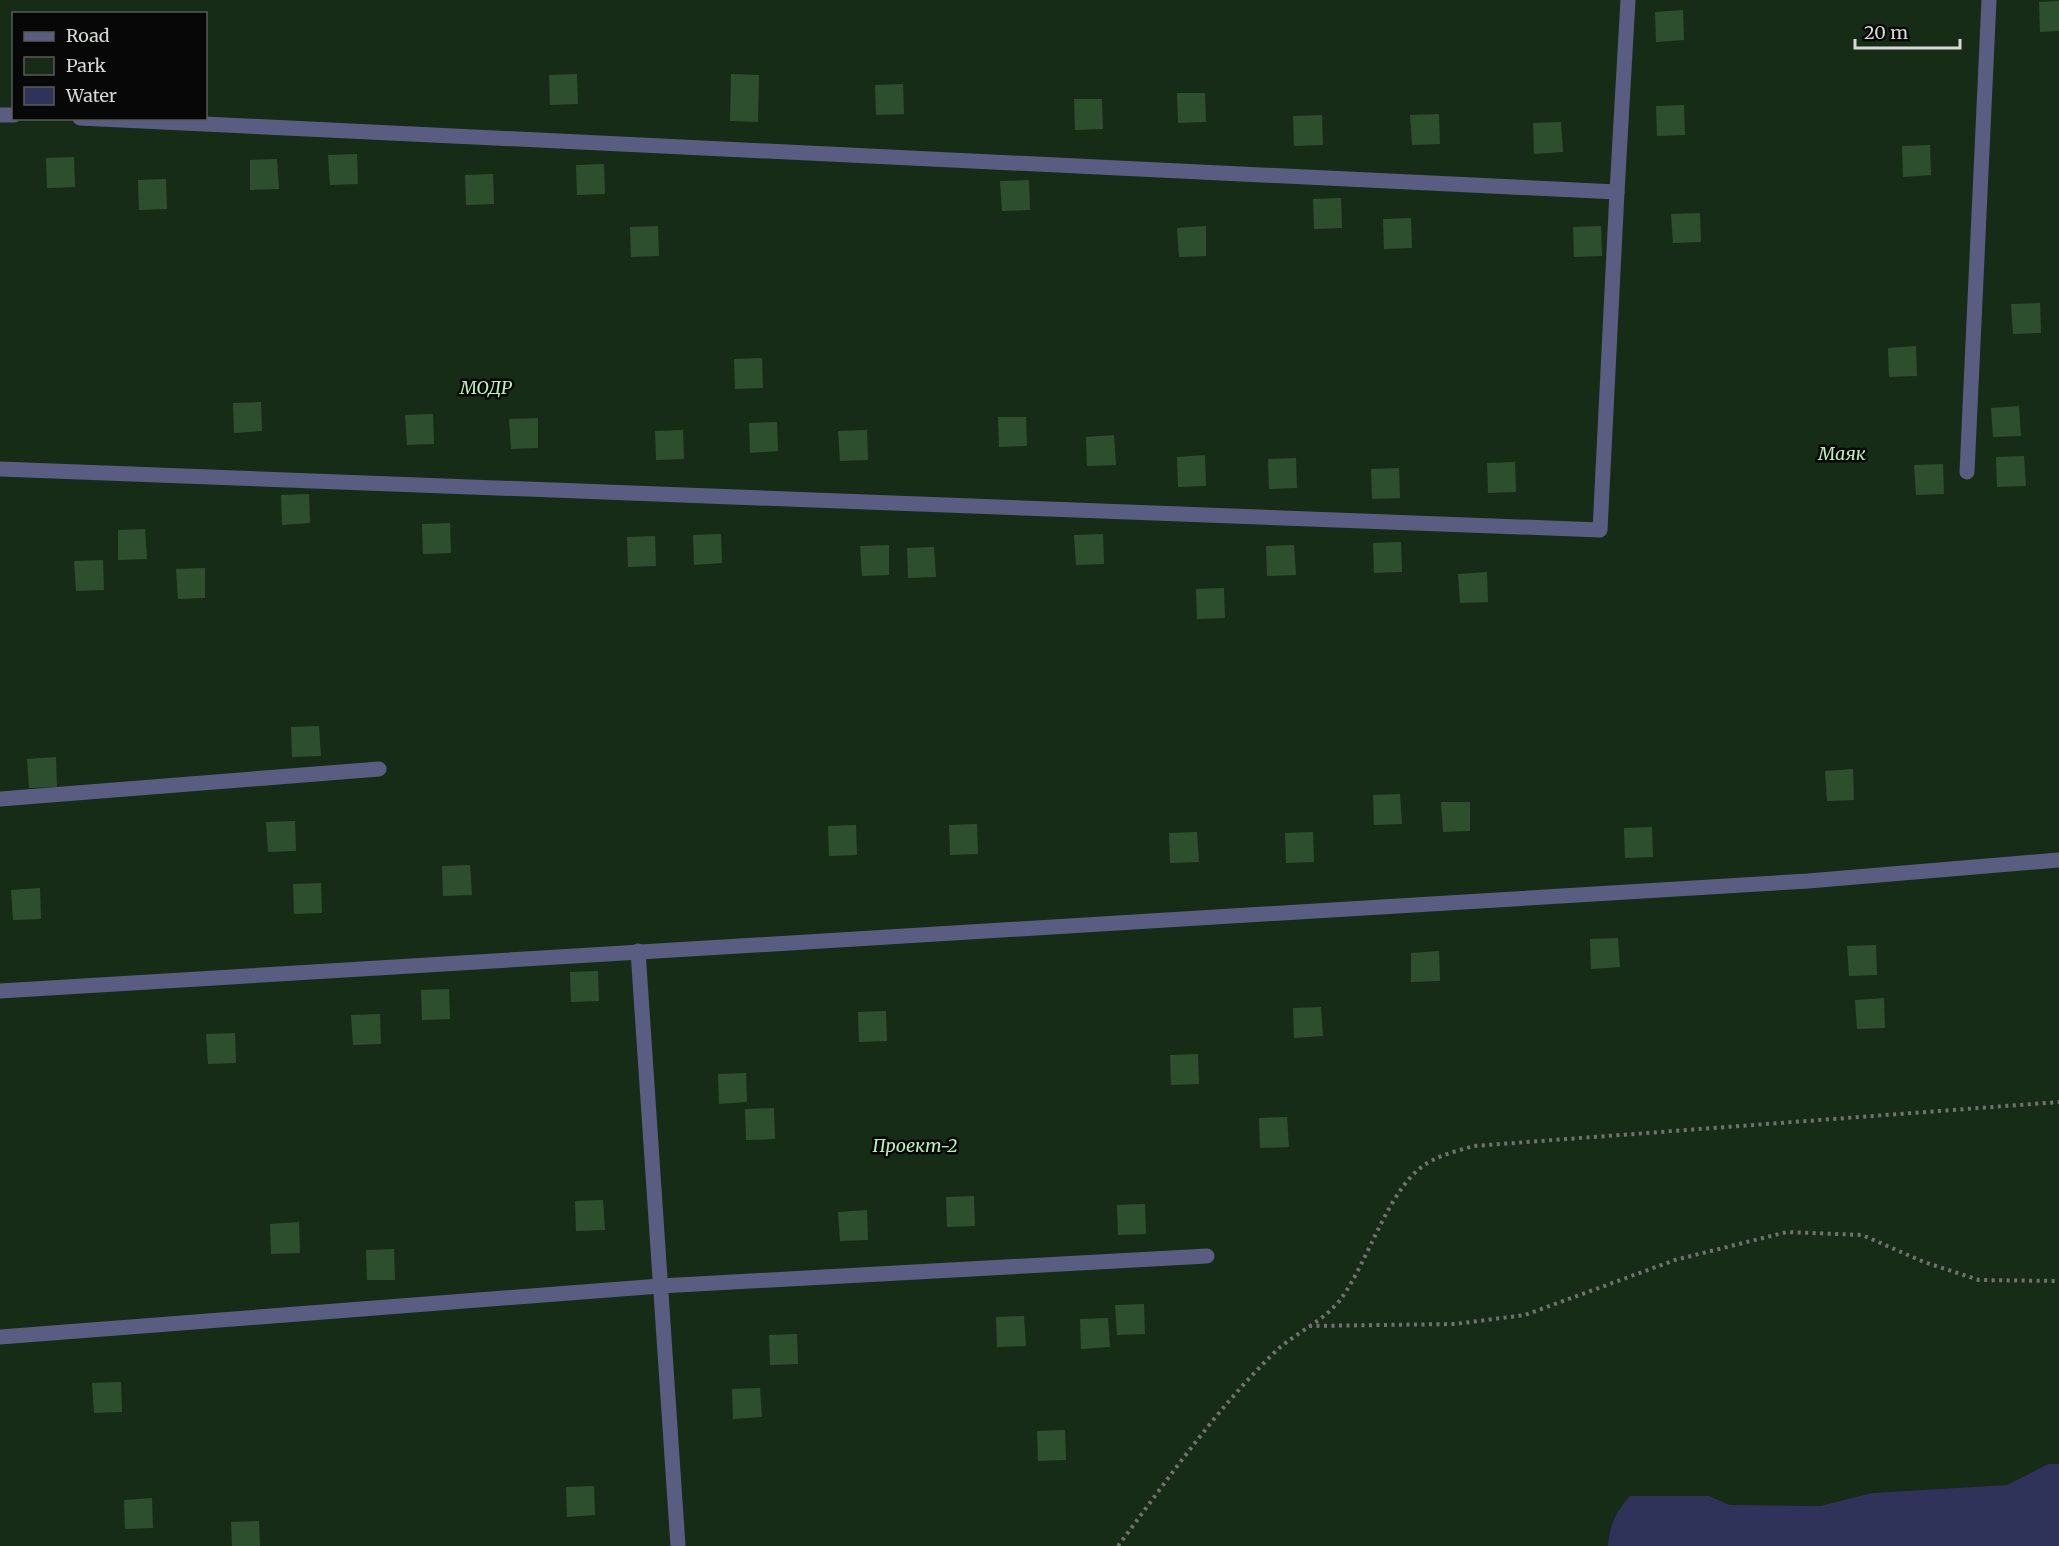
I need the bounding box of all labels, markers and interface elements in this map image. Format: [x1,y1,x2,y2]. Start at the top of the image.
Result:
legend [12,12,207,120]
scale bar [1855,12,1960,50]
text: 20 m [1864,21,1908,44]
text: Road [66,24,110,47]
text: Park [66,54,107,77]
text: Water [65,84,117,107]
park label: МОДР [459,376,513,399]
park label: Маяк [1817,442,1866,465]
park label: Проект-2 [873,1134,957,1157]

